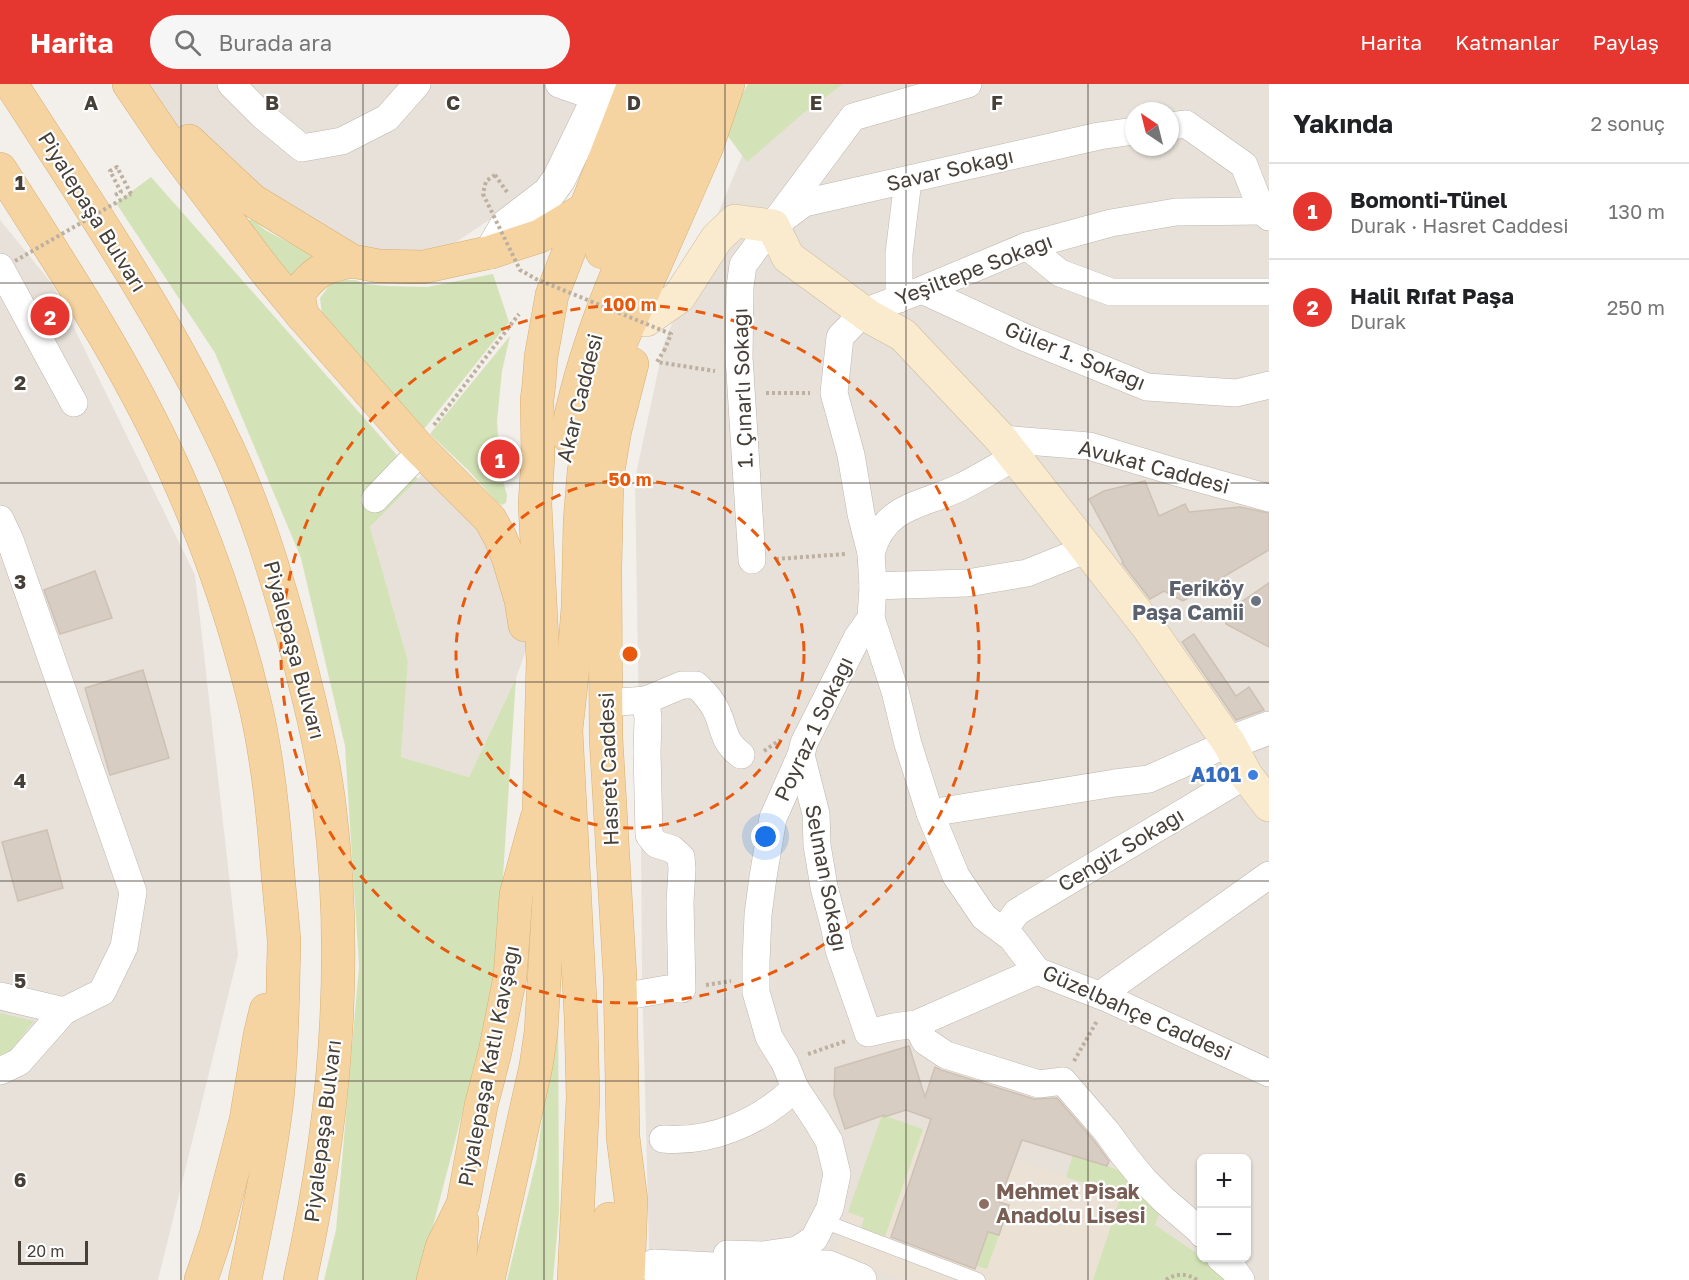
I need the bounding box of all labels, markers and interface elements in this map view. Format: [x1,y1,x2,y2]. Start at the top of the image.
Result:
search box [150,15,570,69]
text: Harita [30,26,114,59]
icon: search [171,26,204,59]
text: Burada ara [219,29,332,56]
text: Harita [1360,29,1422,55]
text: Katmanlar [1455,29,1560,55]
text: Paylaş [1593,29,1659,55]
text: A [84,90,98,114]
text: B [265,90,279,114]
text: C [446,90,460,114]
text: D [627,90,641,114]
text: E [810,90,822,114]
text: F [991,90,1003,114]
north arrow [1125,102,1179,156]
text: Yakında [1293,108,1393,139]
text: 2 sonuç [1591,111,1665,135]
street label: Piyalepaşa Bulvarı [33,127,153,296]
street label: Savar Sokağı [884,142,1016,196]
text: 1 [15,170,25,194]
text: Bomonti-Tünel [1350,186,1507,213]
text: 1 [1307,199,1318,223]
text: 130 m [1609,199,1665,223]
text: Durak · Hasret Caddesi [1350,213,1569,237]
street label: Yeşiltepe Sokağı [891,227,1056,311]
text: Halil Rıfat Paşa [1350,282,1514,309]
text: 100 m [604,293,656,315]
pin: 2 [31,294,70,338]
text: 2 [1306,295,1319,319]
text: 250 m [1607,295,1665,319]
street label: 1. Çınarlı Sokağı [726,307,758,469]
text: Durak [1350,309,1406,333]
street label: Güler 1. Sokağı [1001,315,1150,395]
street label: Akar Caddesi [550,331,608,465]
text: 2 [14,370,26,394]
street label: Avukat Caddesi [1076,433,1233,499]
pin: 1 [480,436,520,482]
text: 50 m [609,468,651,490]
street label: Piyalepaşa Bulvarı [259,558,331,742]
text: 3 [14,569,26,593]
place label: Feriköy Paşa Camii [1132,575,1244,625]
marker: Feriköy Paşa Camii [1249,594,1263,608]
centre of rings [620,644,640,664]
street label: Poyraz 1 Sokağı [768,652,858,805]
street label: Hasret Caddesi [592,692,624,846]
place label: A101 [1191,761,1241,787]
text: 4 [14,768,26,792]
marker: A101 [1246,768,1260,782]
street label: Cengiz Sokağı [1053,801,1188,897]
street label: Selman Sokağı [800,802,854,953]
your location [751,822,780,851]
street label: Piyalepaşa Katlı Kavşağı [452,943,524,1189]
street label: Güzelbahçe Caddesi [1039,959,1236,1066]
text: 5 [14,968,26,992]
street label: Piyalepaşa Bulvarı [298,1038,346,1224]
map controls [1197,1154,1251,1262]
button: + [1197,1154,1251,1208]
text: 6 [14,1167,26,1191]
place label: Mehmet Pisak Anadolu Lisesi [996,1178,1145,1228]
marker: Mehmet Pisak Anadolu Lisesi [977,1197,991,1211]
button: − [1197,1208,1251,1262]
scale bar [18,1238,88,1266]
text: 20 m [27,1241,64,1261]

